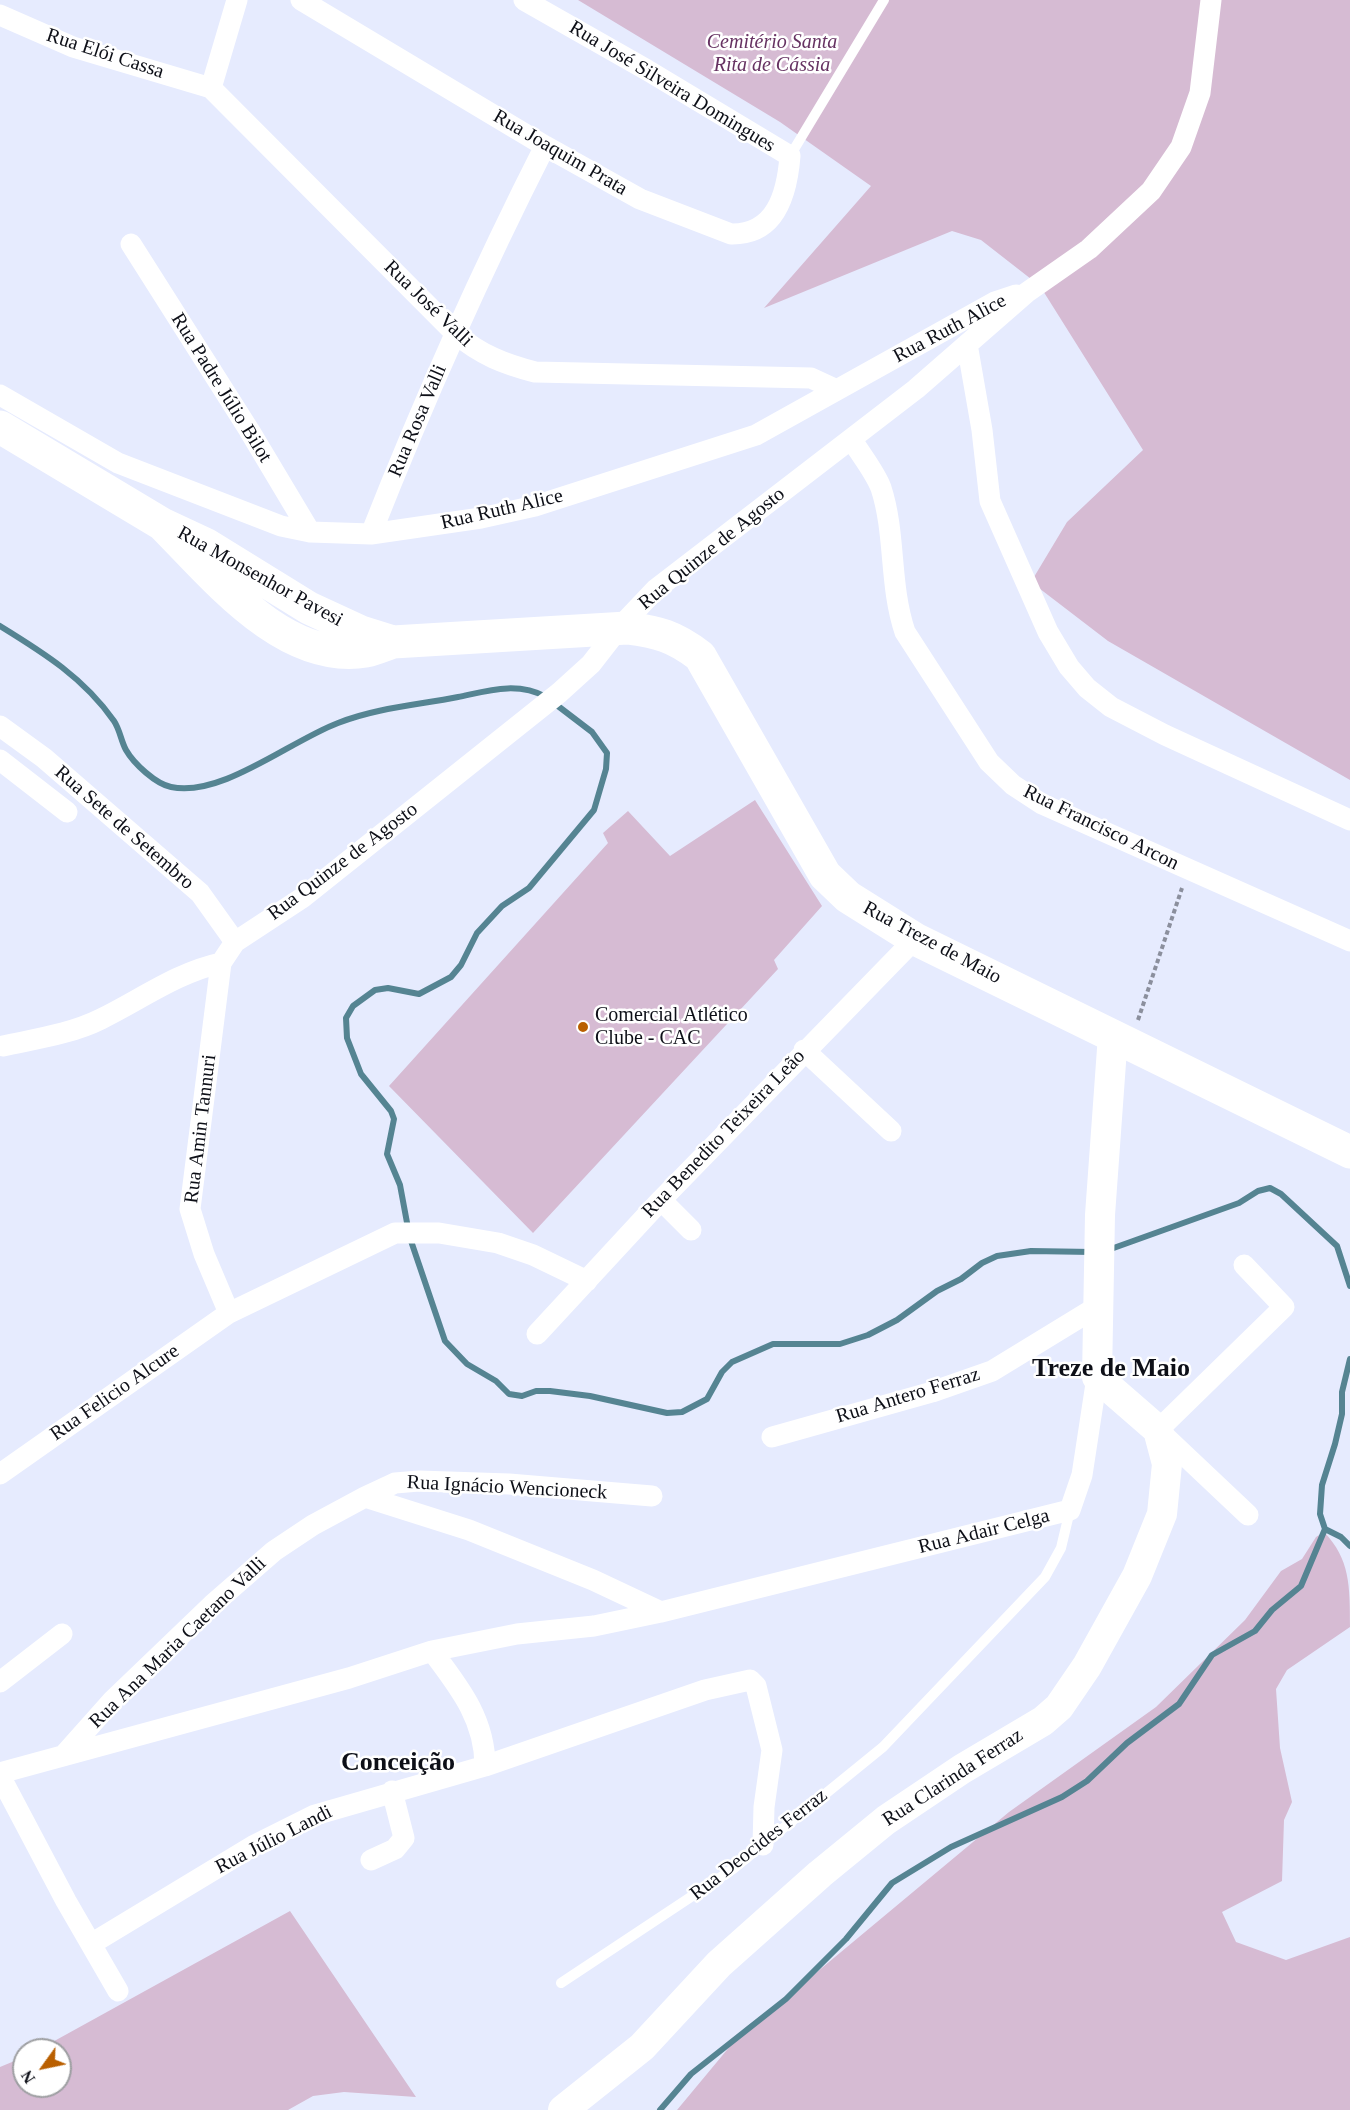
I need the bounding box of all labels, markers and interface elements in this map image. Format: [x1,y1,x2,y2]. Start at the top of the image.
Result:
street label: Rua José Silveira Domingues [565,16,779,158]
street label: Rua Elói Cassa [43,24,167,84]
park label: Cemitério Santa Rita de Cássia [707,31,837,78]
street label: Rua Joaquim Prata [489,105,631,201]
street label: Rua José Valli [379,256,477,352]
street label: Rua Ruth Alice [889,289,1011,369]
street label: Rua Padre Júlio Bilot [165,309,277,467]
street label: Rua Rosa Valli [384,361,452,481]
street label: Rua Quinze de Agosto [634,483,790,615]
street label: Rua Ruth Alice [439,484,565,536]
street label: Rua Monsenhor Pavesi [173,522,347,632]
street label: Rua Sete de Setembro [49,761,199,895]
street label: Rua Francisco Arcon [1019,780,1183,876]
street label: Rua Quinze de Agosto [263,798,423,926]
street label: Rua Treze de Maio [859,896,1005,990]
place label: Comercial Atlético Clube - CAC [595,1004,748,1051]
marker: Comercial Atlético Clube - CAC [576,1020,590,1034]
street label: Rua Benedito Teixeira Leão [637,1045,811,1223]
street label: Rua Amin Tannuri [180,1053,222,1205]
street label: Rua Felicio Alcure [46,1340,184,1446]
district label: Treze de Maio [1032,1353,1190,1385]
street label: Rua Antero Ferraz [833,1363,983,1429]
street label: Rua Ignácio Wencioneck [406,1471,608,1505]
street label: Rua Adair Celga [916,1504,1052,1560]
street label: Rua Ana Maria Caetano Valli [85,1552,271,1734]
street label: Rua Clarinda Ferraz [878,1724,1028,1832]
district label: Conceição [341,1747,455,1779]
street label: Rua Deocides Ferraz [686,1784,832,1906]
street label: Rua Júlio Landi [212,1800,336,1880]
north arrow [12,2038,72,2098]
text: N [18,2068,38,2086]

